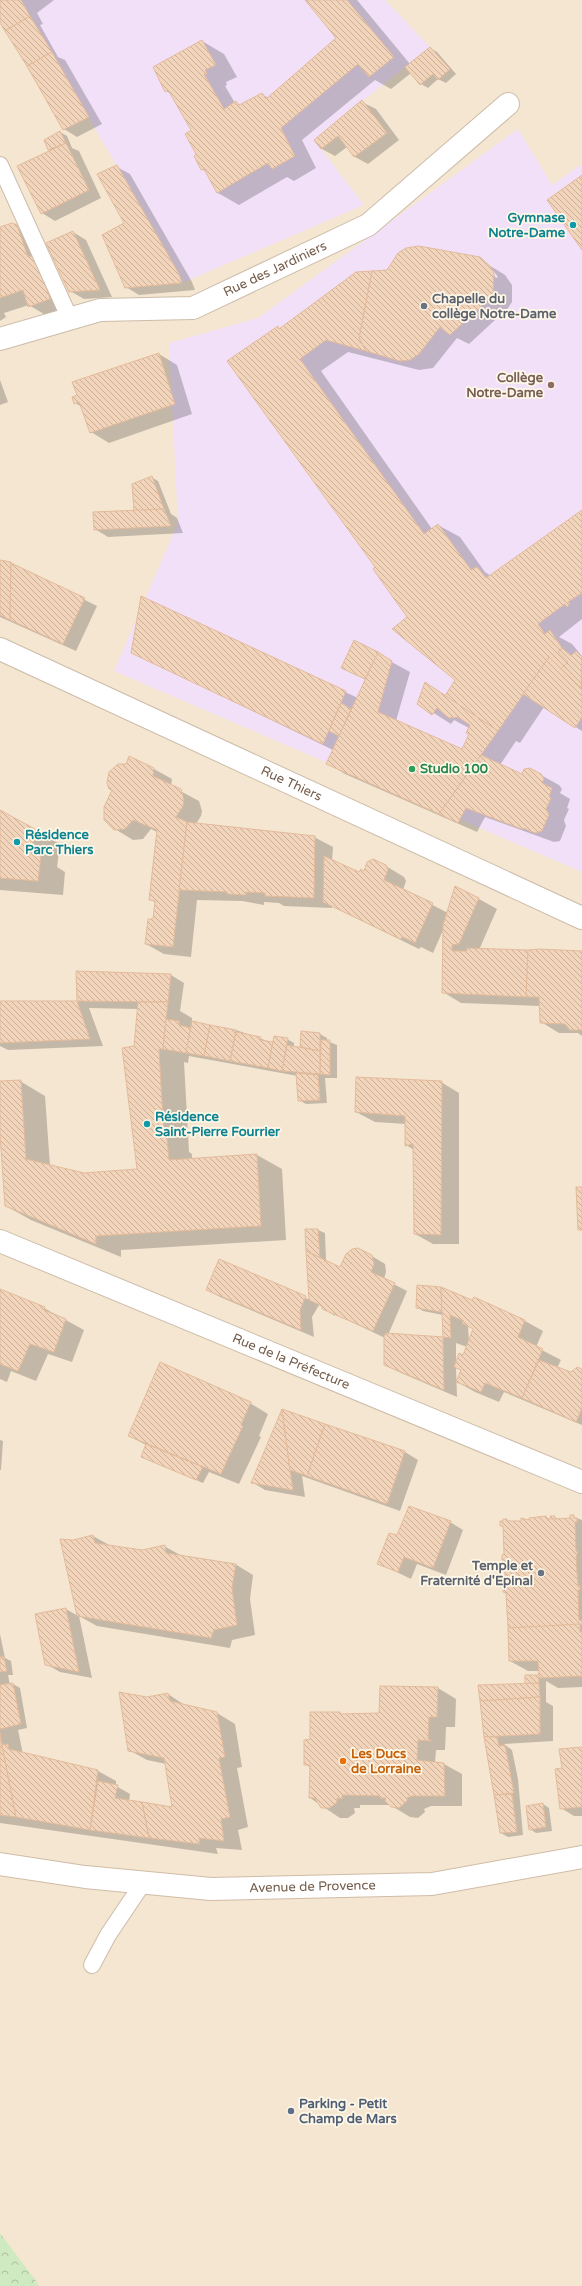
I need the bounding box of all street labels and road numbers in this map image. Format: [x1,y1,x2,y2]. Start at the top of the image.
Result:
street label: Rue des Jardiniers [221,238,329,300]
street label: Rue Thiers [258,763,324,805]
street label: Rue de la Préfecture [230,1330,352,1393]
street label: Avenue de Provence [249,1877,376,1896]

